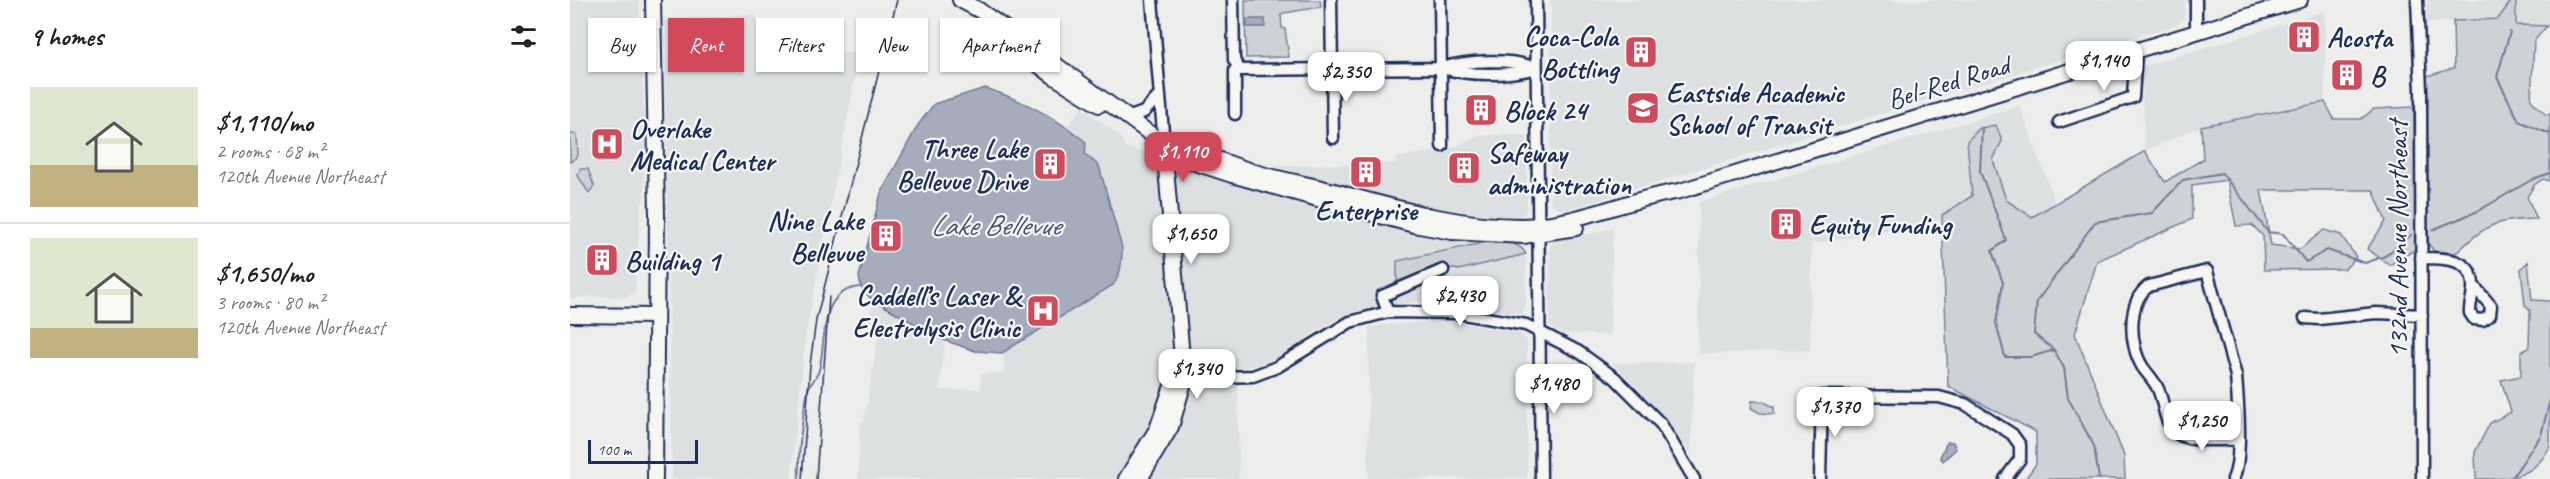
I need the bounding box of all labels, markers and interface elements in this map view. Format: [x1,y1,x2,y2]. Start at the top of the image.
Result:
chip: Buy [588,18,656,72]
chip: Rent [668,18,744,72]
chip: Filters [756,18,844,72]
chip: New [856,18,928,72]
chip: Apartment [940,18,1060,72]
place label: Coca-Cola Bottling [1524,19,1621,86]
building icon: Acosta [2286,19,2322,55]
text: 9 homes [30,20,103,53]
icon: filters [507,20,540,53]
place label: Acosta [2327,20,2395,55]
building icon: Coca-Cola Bottling [1623,34,1659,70]
pin: $1,140 [2055,41,2153,92]
street label: Bel-Red Road [1883,46,2017,117]
text: $1,140 [2080,48,2128,73]
pin: $2,350 [1297,52,1395,103]
building icon: B [2329,57,2365,93]
place label: B [2370,58,2387,93]
text: $2,350 [1322,59,1370,84]
place label: Eastside Academic School of Transit [1666,75,1846,142]
school or university icon: Eastside Academic School of Transit [1625,90,1661,126]
building icon: Block 24 [1463,92,1499,128]
place label: Block 24 [1504,93,1590,128]
text: $1,110/mo [216,106,313,139]
icon: home [78,111,150,183]
place label: Overlake Medical Center [630,111,777,178]
street label: 132nd Avenue Northeast [2380,116,2415,358]
hospital icon: Overlake Medical Center [589,126,625,162]
place label: Three Lake Bellevue Drive [897,131,1030,198]
pin: $1,110 [1134,132,1232,183]
place label: Safeway administration [1487,135,1632,202]
text: 2 rooms · 68 m² [216,139,324,164]
text: $1,110 [1159,139,1207,164]
building icon: Three Lake Bellevue Drive [1032,146,1068,182]
building icon: Safeway administration [1446,150,1482,186]
building icon: Enterprise [1348,154,1384,190]
text: 120th Avenue Northeast [216,164,385,189]
place label: Enterprise [1315,193,1420,228]
place label: Nine Lake Bellevue [767,203,866,270]
water label: Lake Bellevue [930,206,1064,244]
building icon: Equity Funding [1768,206,1804,242]
place label: Equity Funding [1809,207,1953,242]
pin: $1,650 [1142,214,1240,265]
building icon: Nine Lake Bellevue [868,218,904,254]
text: $1,650 [1166,221,1216,246]
building icon: Building 1 [584,242,620,278]
place label: Building 1 [625,243,723,278]
text: $1,650/mo [216,257,313,290]
icon: home [78,262,150,334]
pin: $2,430 [1411,276,1509,327]
place label: Caddell’s Laser & Electrolysis Clinic [853,278,1023,345]
text: $2,430 [1436,283,1484,308]
text: 3 rooms · 80 m² [216,290,324,315]
hospital icon: Caddell’s Laser & Electrolysis Clinic [1025,293,1061,329]
text: 120th Avenue Northeast [216,315,385,340]
pin: $1,340 [1148,349,1246,400]
text: $1,340 [1173,356,1221,381]
pin: $1,480 [1505,364,1603,415]
text: $1,480 [1530,371,1578,396]
pin: $1,370 [1786,387,1884,438]
text: $1,370 [1811,394,1859,419]
pin: $1,250 [2153,401,2251,452]
text: $1,250 [2178,408,2226,433]
scale bar [588,437,698,464]
text: 100 m [597,440,631,460]

